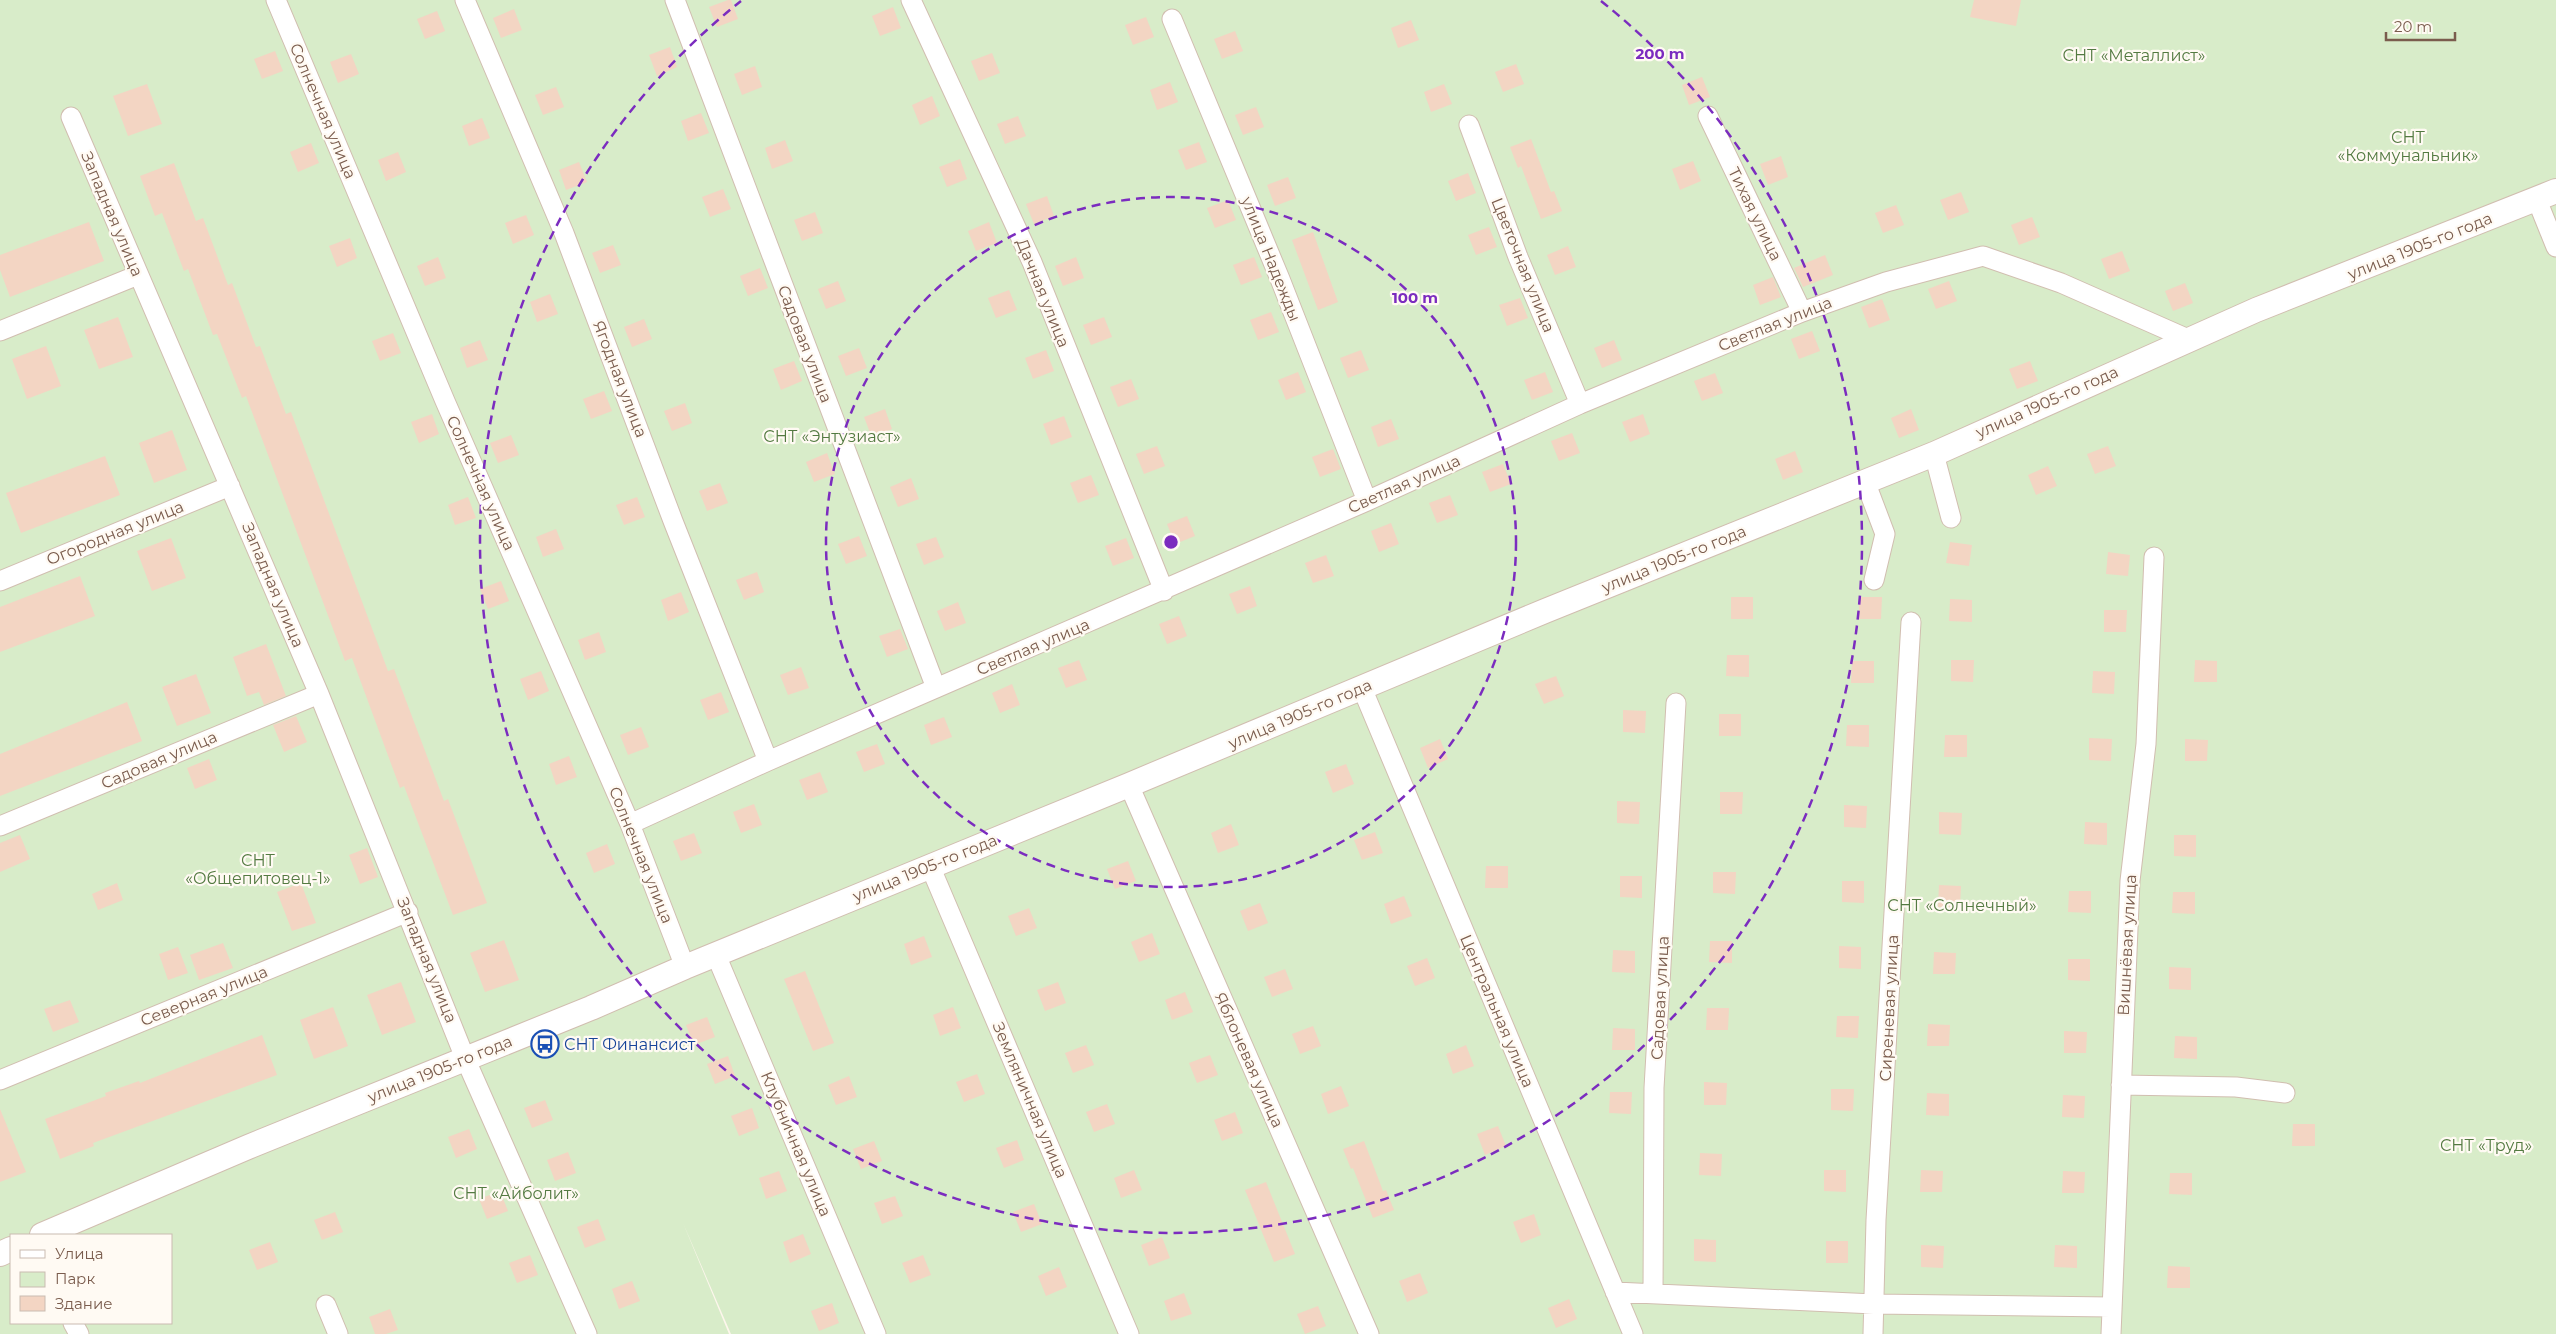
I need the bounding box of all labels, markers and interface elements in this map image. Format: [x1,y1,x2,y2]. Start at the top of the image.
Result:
scale bar [2386,10,2455,42]
text: 20 m [2394,17,2432,36]
street label: Солнечная улица [286,40,360,182]
text: 200 m [1635,44,1685,63]
park label: СНТ «Металлист» [2063,46,2205,65]
park label: СНТ «Коммунальник» [2338,128,2478,165]
street label: Западная улица [77,149,147,279]
street label: Тихая улица [1724,164,1786,264]
street label: улица Надежды [1237,193,1305,324]
street label: Цветочная улица [1487,195,1559,335]
street label: улица 1905-го года [2344,208,2495,284]
street label: Дачная улица [1013,236,1073,350]
street label: Садовая улица [774,283,836,405]
text: 100 m [1392,288,1438,307]
street label: Светлая улица [1715,293,1835,355]
street label: Ягодная улица [589,318,651,440]
street label: улица 1905-го года [1972,362,2121,442]
street label: Солнечная улица [443,413,519,553]
park label: СНТ «Энтузиаст» [763,427,901,446]
street label: Светлая улица [1345,451,1463,517]
street label: Огородная улица [44,497,186,569]
street label: Западная улица [238,520,308,650]
street label: улица 1905-го года [1598,521,1749,597]
centre of rings [1162,533,1180,551]
street label: Светлая улица [974,615,1092,679]
street label: улица 1905-го года [1224,675,1375,753]
street label: Садовая улица [98,727,220,793]
street label: Солнечная улица [605,784,677,926]
street label: улица 1905-го года [849,830,1000,906]
park label: СНТ «Общепитовец-1» [185,851,331,888]
street label: Вишнёвая улица [2114,874,2140,1016]
street label: Западная улица [393,894,461,1026]
park label: СНТ «Солнечный» [1887,896,2037,915]
street label: Центральная улица [1456,932,1538,1090]
street label: Сиреневая улица [1876,934,1902,1082]
street label: Садовая улица [1647,936,1673,1060]
street label: Северная улица [138,962,270,1030]
street label: Яблоневая улица [1211,989,1287,1131]
street label: Земляничная улица [989,1019,1071,1181]
bus stop icon: СНТ Финансист [530,1029,560,1059]
street label: улица 1905-го года [364,1031,515,1107]
place label: СНТ Финансист [564,1035,696,1054]
street label: Клубничная улица [757,1069,835,1219]
park label: СНТ «Труд» [2440,1136,2532,1155]
park label: СНТ «Айболит» [453,1184,579,1203]
legend [10,1234,172,1324]
text: Улица [55,1244,103,1263]
text: Парк [55,1269,95,1288]
text: Здание [55,1294,113,1313]

